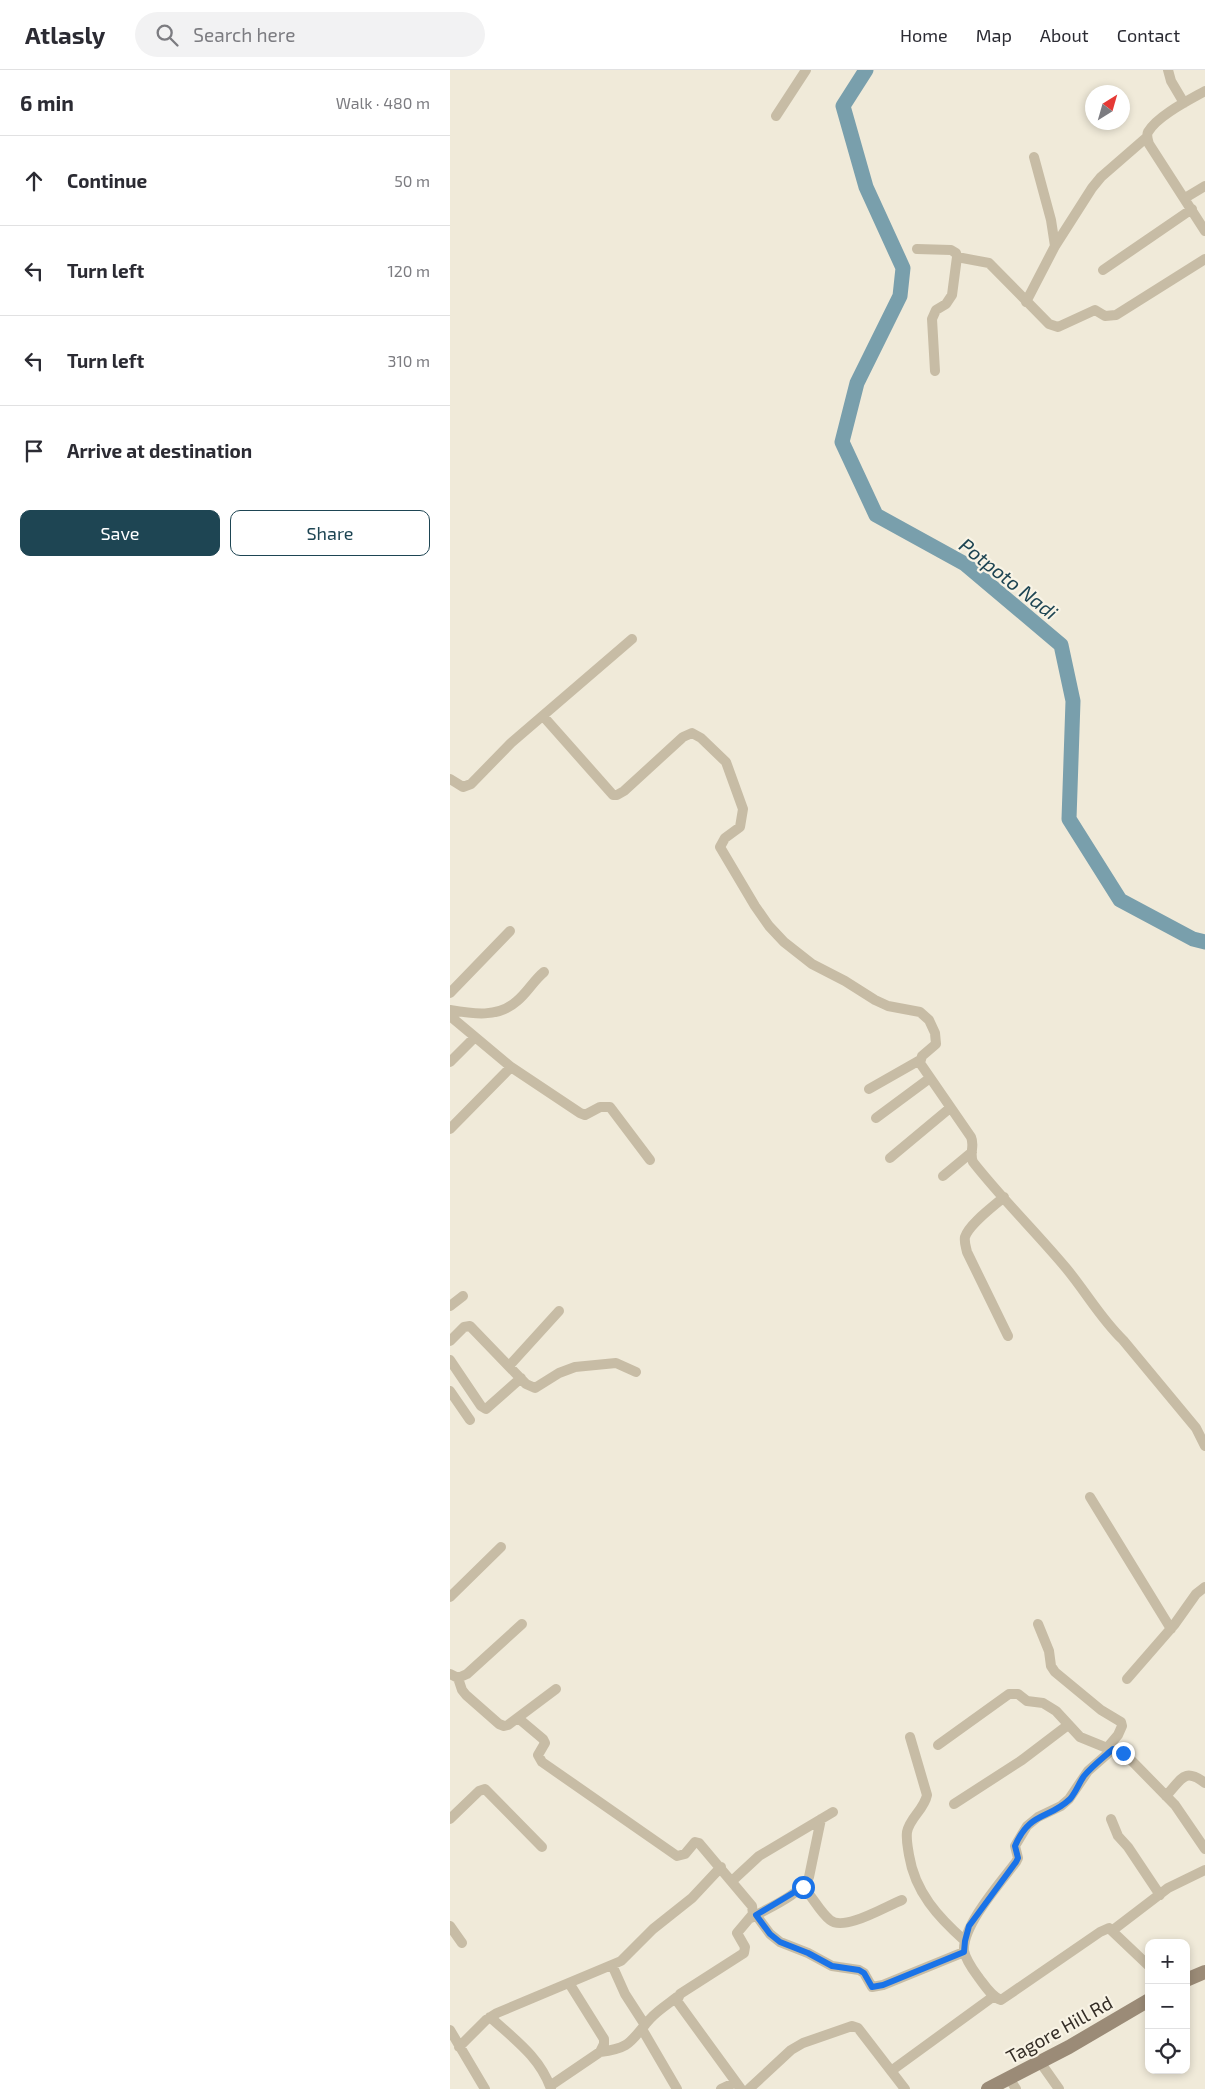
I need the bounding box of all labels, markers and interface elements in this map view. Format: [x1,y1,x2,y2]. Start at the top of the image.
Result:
search box [135,12,485,57]
text: Atlasly [25,20,105,49]
icon: search [153,21,181,49]
text: Search here [193,23,295,46]
text: Home [900,24,948,46]
text: Map [976,24,1012,46]
text: About [1040,24,1089,46]
text: Contact [1117,24,1180,46]
north arrow [1085,85,1130,130]
text: 6 min [20,90,74,115]
text: Walk · 480 m [336,93,430,112]
icon: ahead [20,167,48,195]
text: Continue [67,169,147,192]
text: 50 m [394,171,430,190]
icon: left [20,257,48,285]
text: Turn left [67,259,144,282]
text: 120 m [387,261,430,280]
icon: left [20,347,48,375]
text: Turn left [67,349,144,372]
text: 310 m [388,351,430,370]
icon: arrive [20,437,48,465]
text: Arrive at destination [67,439,252,462]
button: Save [20,510,220,556]
button: Share [230,510,430,556]
water label: Potpoto Nadi [955,532,1063,624]
route end [1112,1742,1135,1765]
route start [792,1876,815,1899]
map controls [1145,1939,1190,2074]
button: + [1145,1939,1190,1984]
button: − [1145,1984,1190,2029]
street label: Tagore Hill Rd [1002,1990,1116,2068]
button: locate [1145,2029,1190,2074]

